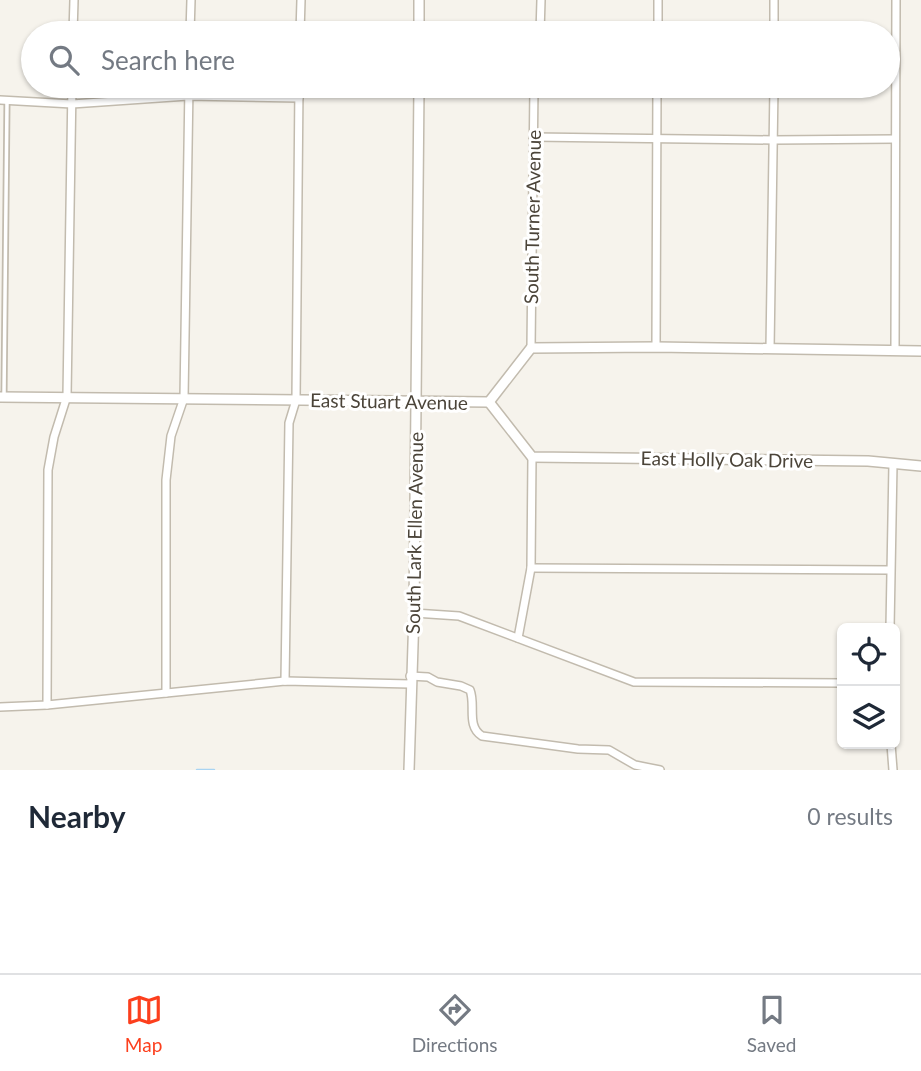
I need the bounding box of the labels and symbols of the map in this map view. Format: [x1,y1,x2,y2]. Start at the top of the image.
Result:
street label: South Turner Avenue [519,130,545,304]
street label: East Stuart Avenue [310,388,468,414]
street label: South Lark Ellen Avenue [401,432,427,634]
street label: East Holly Oak Drive [641,446,813,472]

